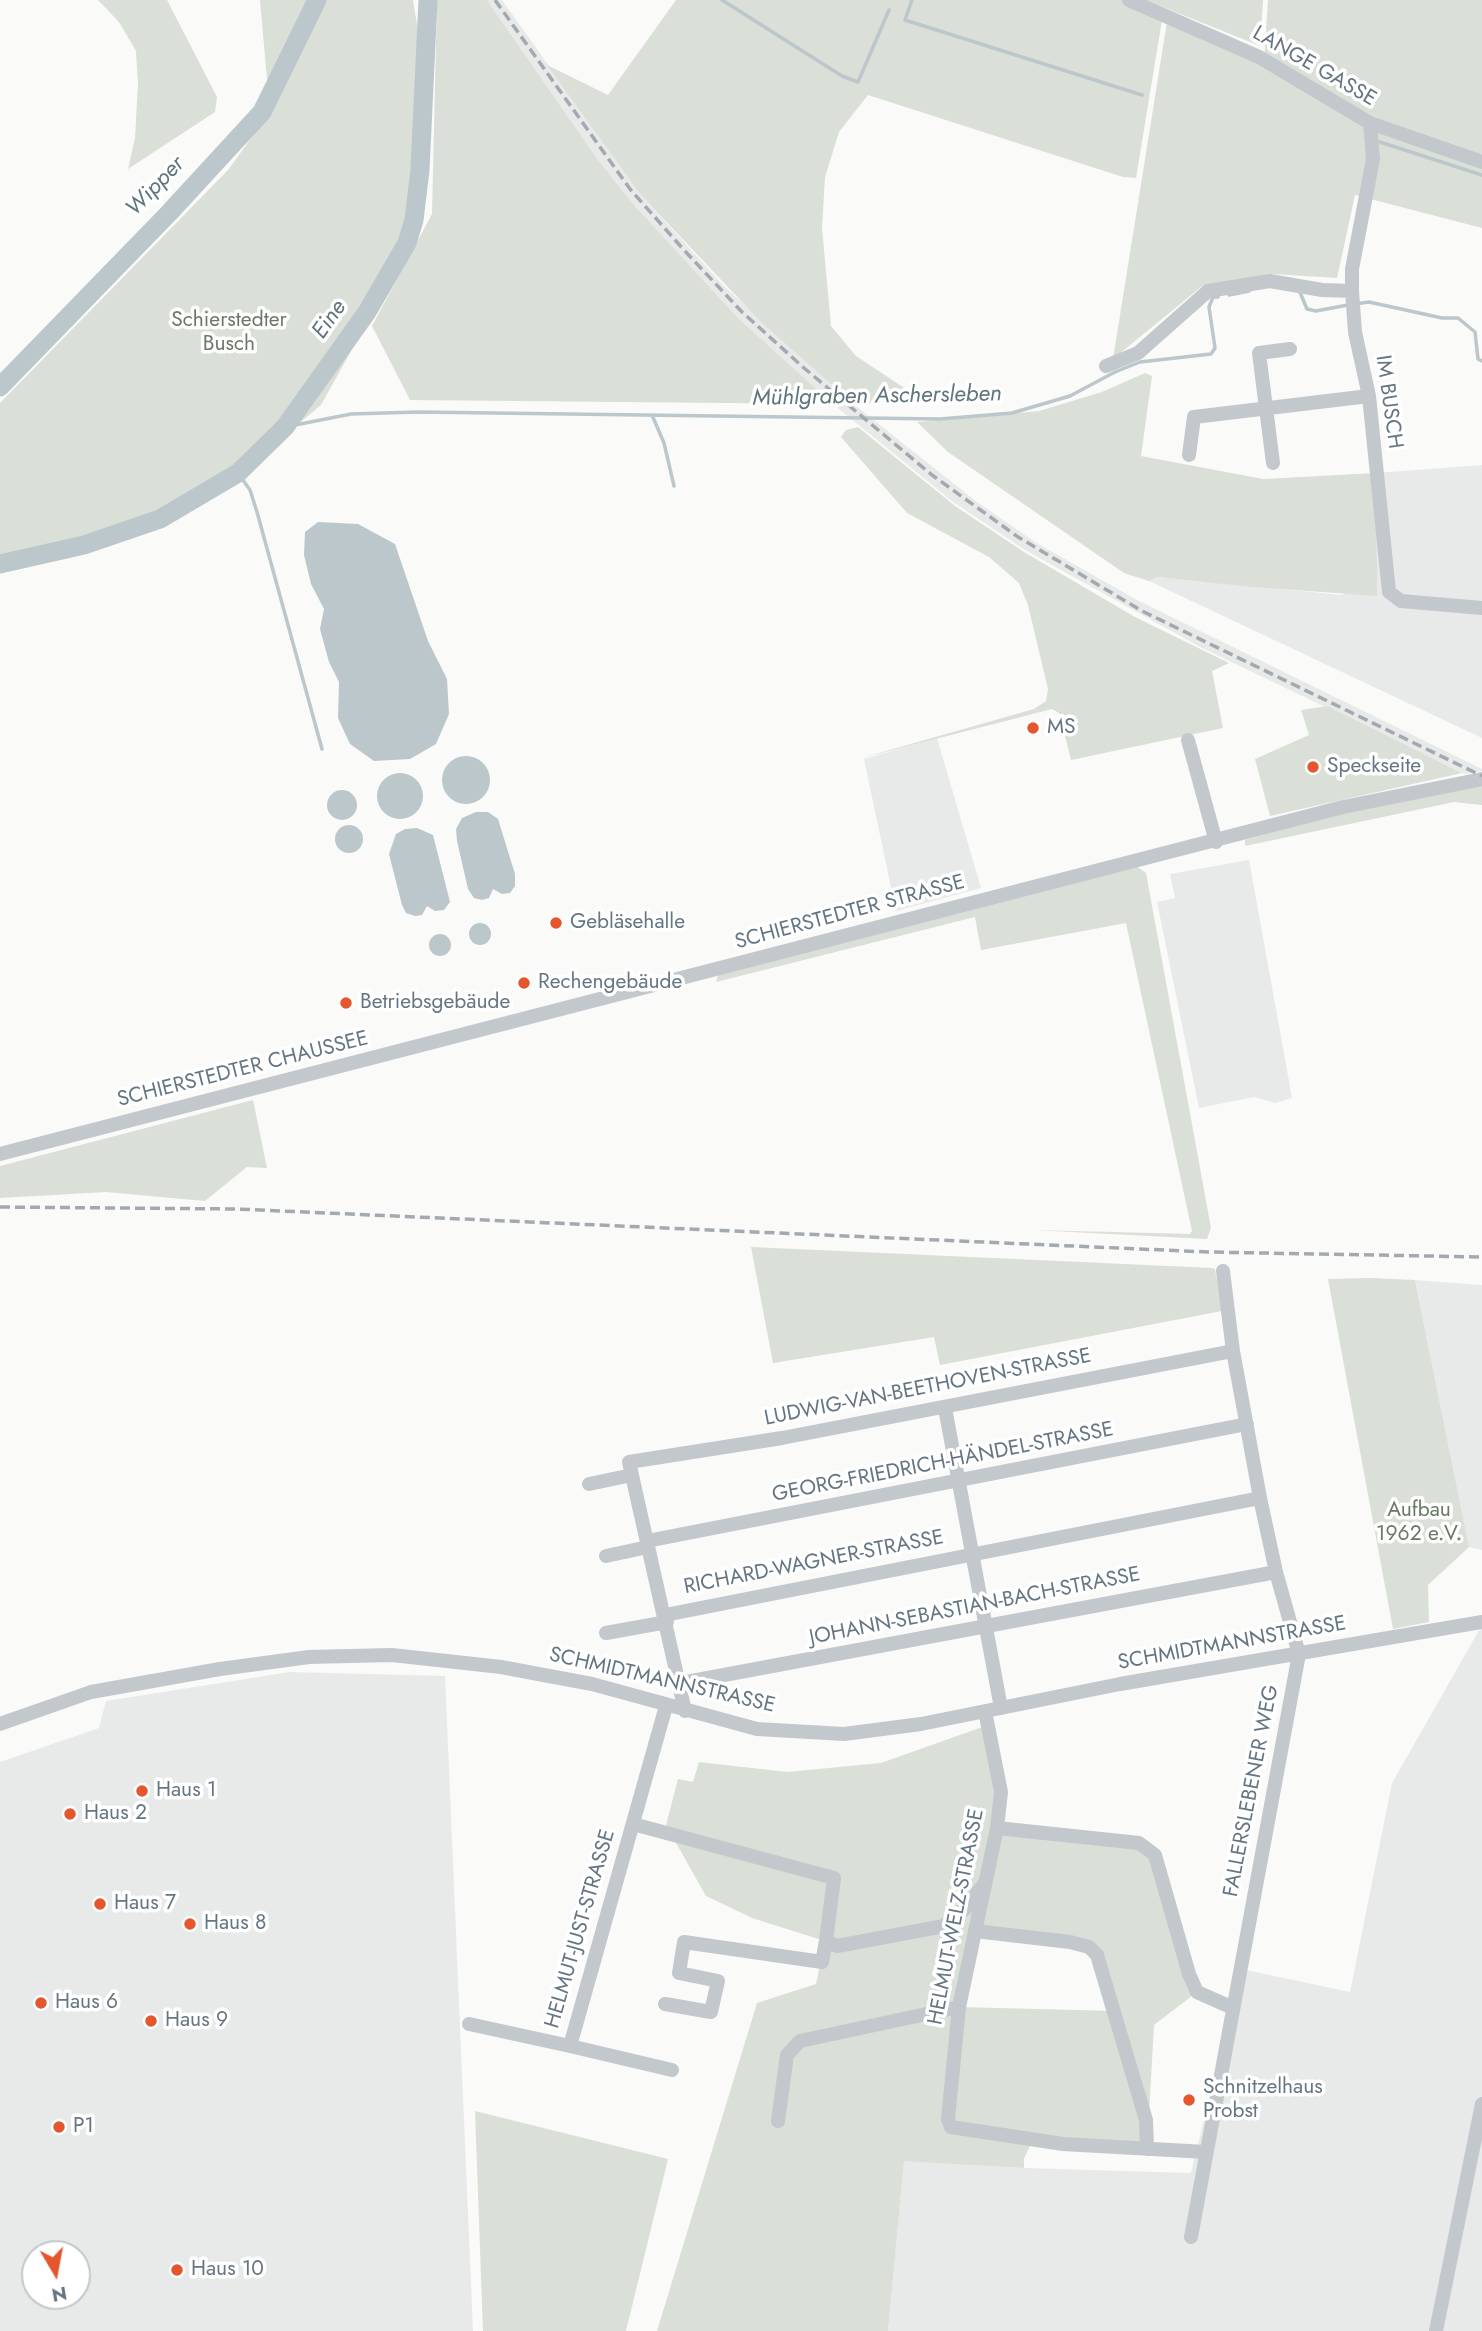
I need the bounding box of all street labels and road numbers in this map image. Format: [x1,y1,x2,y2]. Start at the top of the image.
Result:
street label: LANGE GASSE [1248,21,1380,113]
street label: IM BUSCH [1369,354,1407,450]
street label: SCHIERSTEDTER STRASSE [732,870,968,956]
street label: SCHIERSTEDTER CHAUSSEE [115,1027,371,1113]
street label: LUDWIG-VAN-BEETHOVEN-STRASSE [763,1344,1093,1432]
street label: GEORG-FRIEDRICH-HÄNDEL-STRASSE [770,1418,1116,1508]
street label: RICHARD-WAGNER-STRASSE [682,1525,946,1601]
street label: JOHANN-SEBASTIAN-BACH-STRASSE [807,1563,1143,1651]
street label: SCHMIDTMANNSTRASSE [1116,1612,1348,1676]
street label: SCHMIDTMANNSTRASSE [546,1643,778,1719]
street label: FALLERSLEBENER WEG [1219,1683,1285,1899]
street label: HELMUT-WELZ-STRASSE [924,1807,990,2027]
street label: HELMUT-JUST-STRASSE [541,1827,621,2031]

